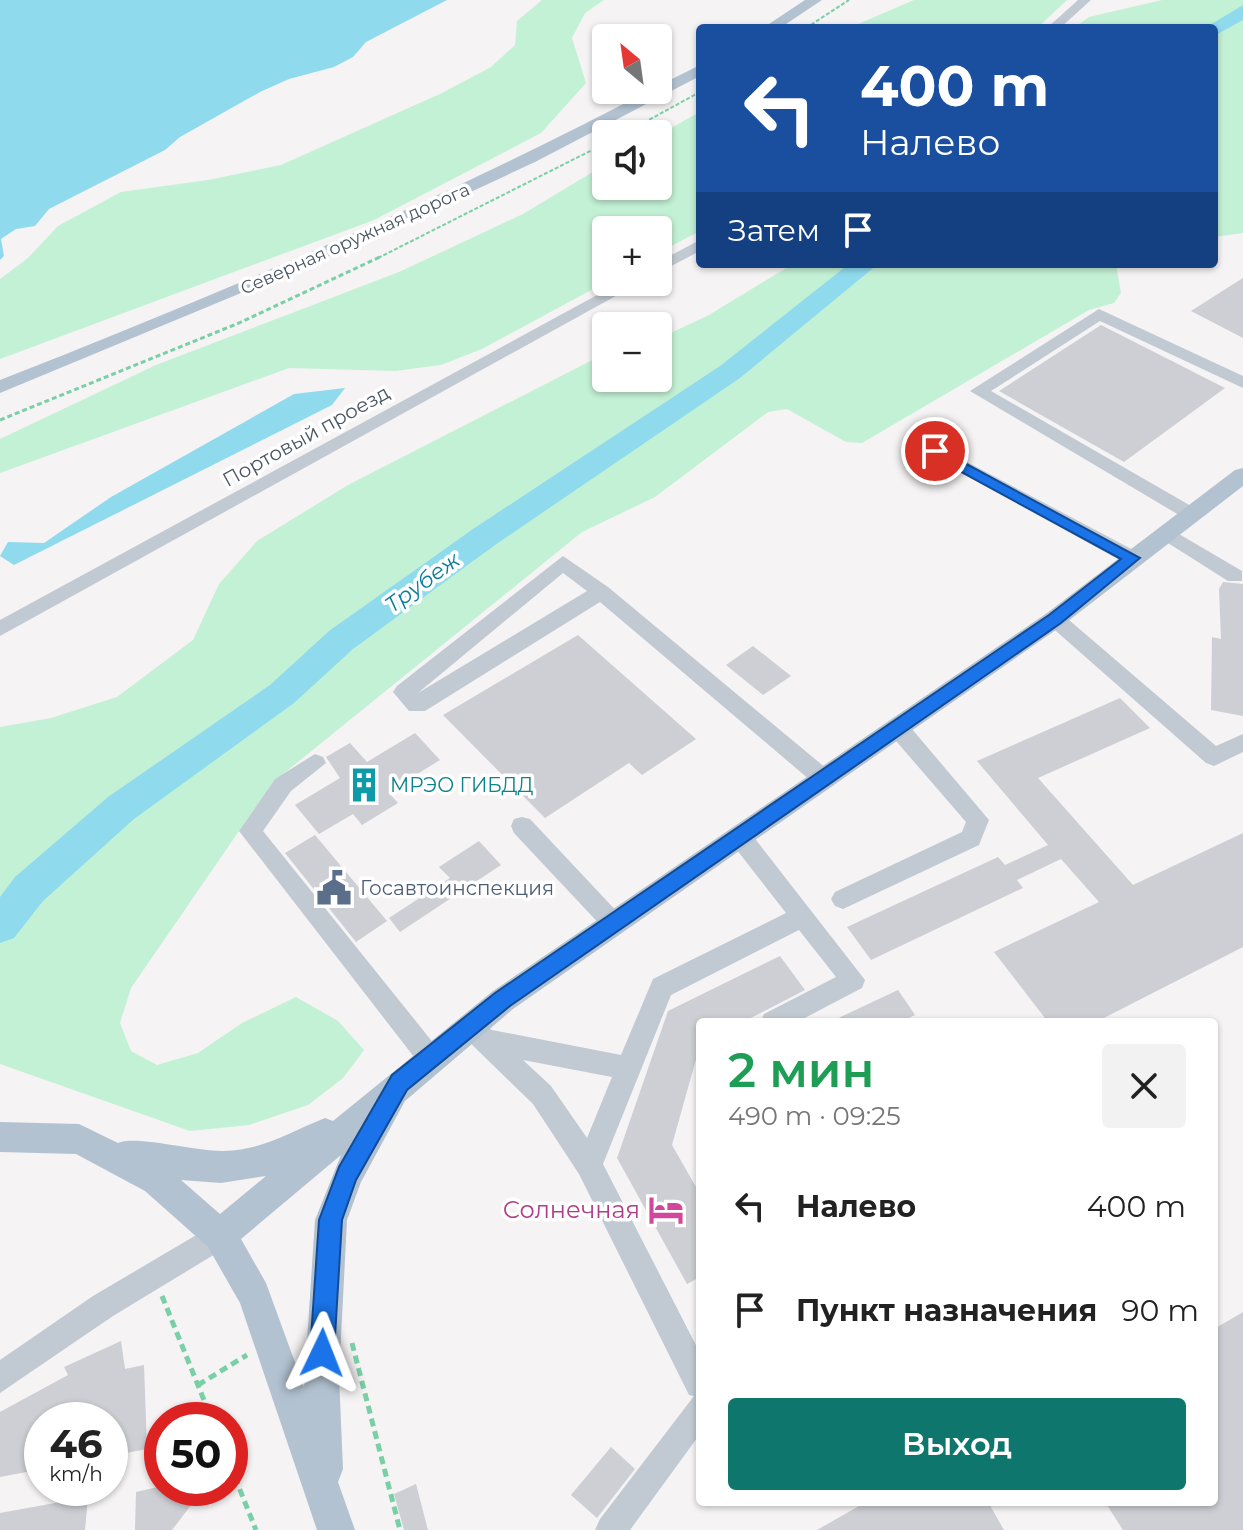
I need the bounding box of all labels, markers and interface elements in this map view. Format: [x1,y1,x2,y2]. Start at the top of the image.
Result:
north arrow [592,24,672,104]
map controls [592,24,672,392]
text: 400 m [860,52,1049,120]
icon: left [728,56,832,160]
button: sound [592,120,672,200]
text: Налево [860,120,1000,164]
street label: Северная оружная дорога [237,178,473,300]
icon: arrive [836,208,880,252]
text: Затем [728,212,820,249]
button: + [592,216,672,296]
button: − [592,312,672,392]
street label: Портовый проезд [218,380,394,492]
pin [901,417,969,485]
icon: arrive [913,429,957,473]
water label: Трубеж [380,546,466,619]
building icon: МРЭО ГИБДД [345,766,383,804]
place label: МРЭО ГИБДД [390,773,533,797]
public building icon: Госавтоинспекция [315,869,353,907]
place label: Госавтоинспекция [360,876,554,900]
text: 2 мин [728,1041,875,1099]
button: close [1102,1044,1186,1128]
text: 490 m · 09:25 [728,1100,901,1132]
icon: left [728,1184,772,1228]
text: Налево [796,1188,916,1225]
text: 400 m [1087,1188,1186,1225]
hotel icon: Солнечная [647,1191,685,1229]
place label: Солнечная [503,1195,640,1224]
icon: arrive [728,1288,772,1332]
text: Пункт назначения [796,1292,1097,1329]
text: 90 m [1121,1292,1199,1329]
position arrow [280,1311,364,1395]
button: Выход [728,1398,1186,1490]
speed limit sign: 50 [144,1402,248,1506]
text: 46 [49,1419,103,1468]
text: km/h [49,1462,103,1486]

